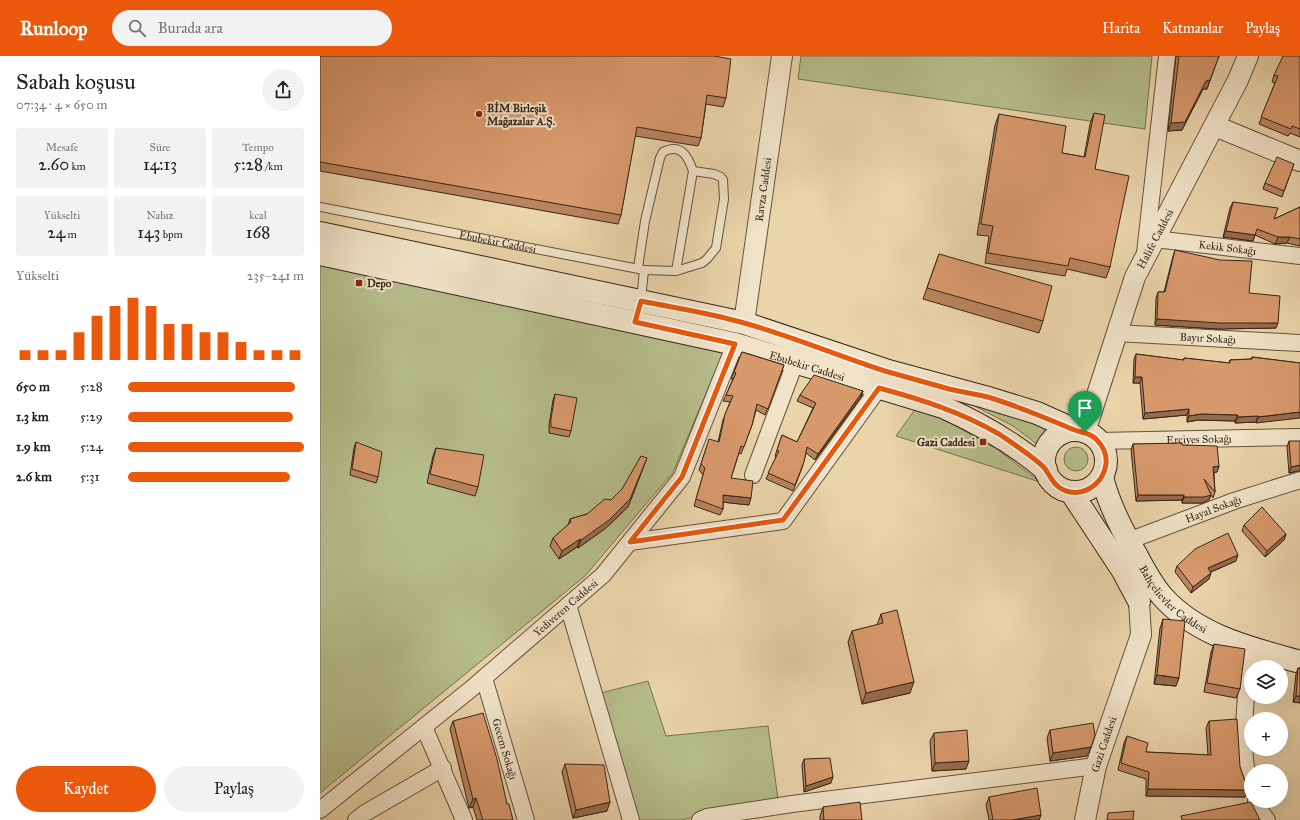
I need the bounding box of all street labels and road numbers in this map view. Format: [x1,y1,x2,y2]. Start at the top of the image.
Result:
street label: Ravza Caddesi [752,156,774,222]
street label: Halife Caddesi [1134,207,1176,271]
street label: Ebubekir Caddesi [458,228,537,255]
street label: Kekik Sokağı [1198,238,1257,257]
street label: Bayır Sokağı [1179,330,1236,346]
street label: Ebubekir Caddesi [768,348,847,383]
street label: Erciyes Sokağı [1166,432,1232,446]
street label: Hayal Sokağı [1183,493,1243,525]
street label: Bahçelievler Caddesi [1137,563,1209,636]
street label: Yediveren Caddesi [530,576,600,639]
street label: Gazi Caddesi [1088,715,1119,773]
street label: Gecem Sokağı [490,717,520,781]

